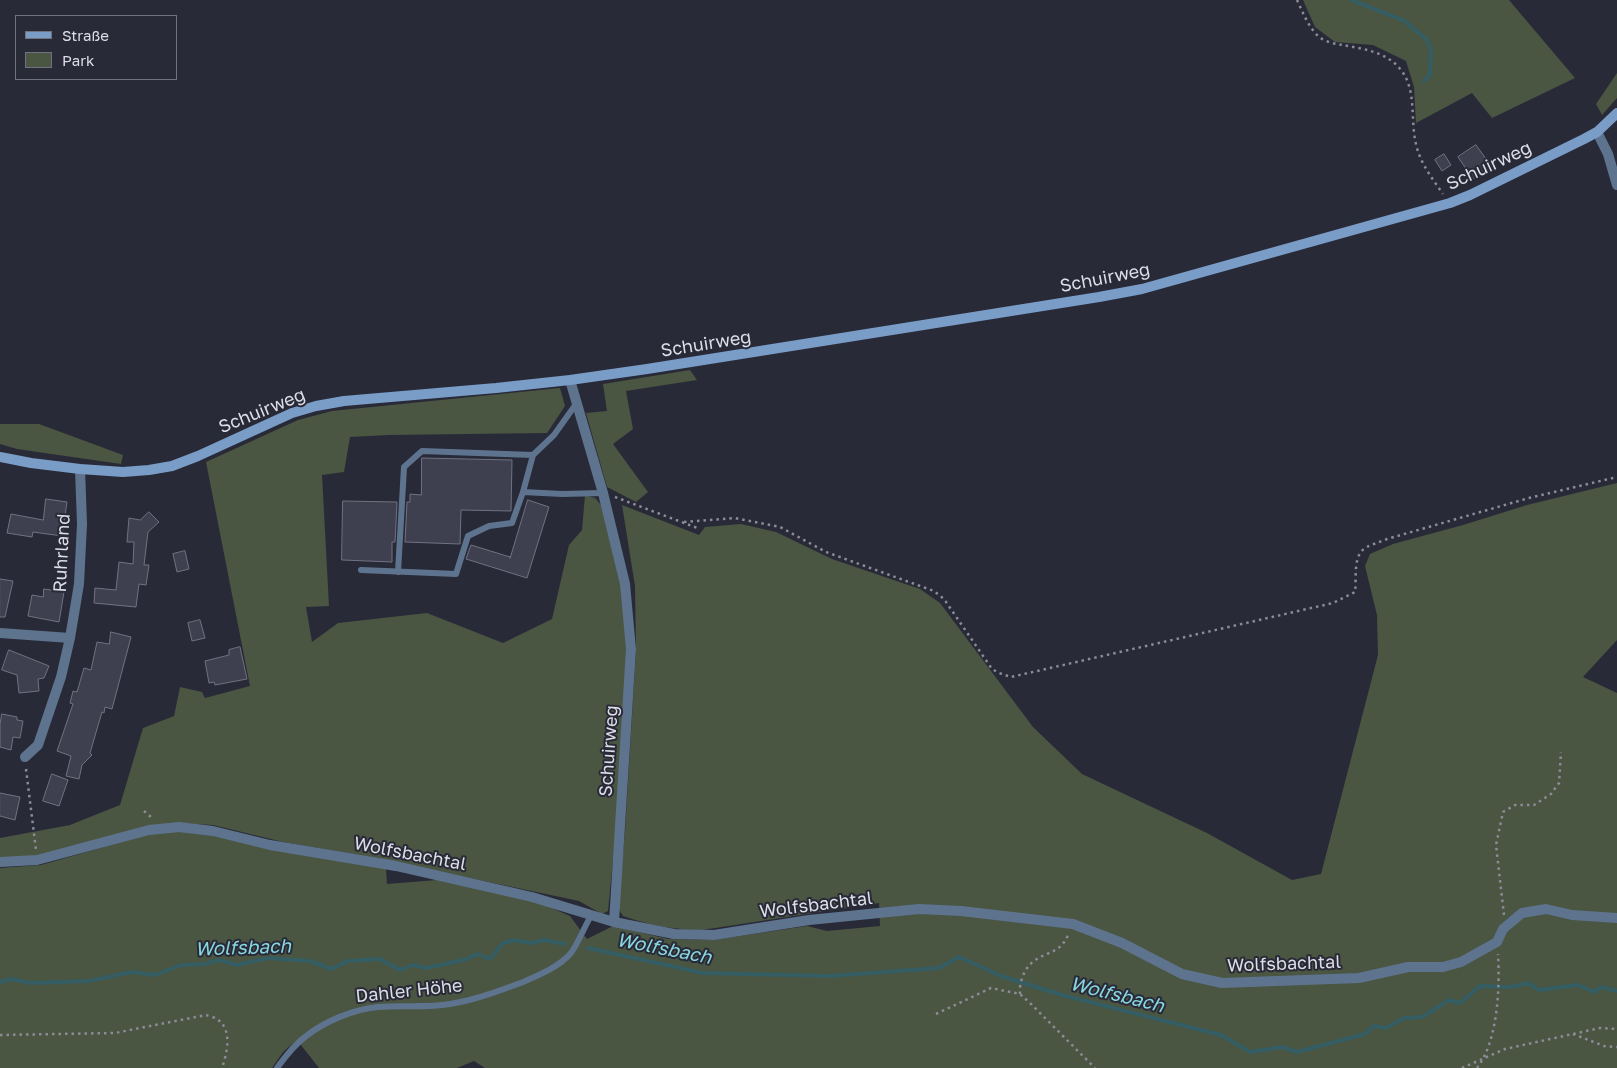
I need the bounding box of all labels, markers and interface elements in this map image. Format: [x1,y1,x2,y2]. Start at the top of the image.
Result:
legend [15,15,178,80]
text: Straße [62,26,109,44]
text: Park [62,51,94,69]
street label: Schuirweg [1443,137,1535,195]
street label: Schuirweg [1058,259,1152,297]
street label: Schuirweg [659,326,753,362]
street label: Schuirweg [216,384,308,438]
street label: Ruhrland [49,513,75,593]
street label: Schuirweg [595,705,623,797]
street label: Wolfsbachtal [352,833,468,875]
street label: Wolfsbachtal [758,887,874,923]
water label: Wolfsbach [615,929,713,969]
water label: Wolfsbach [195,935,291,961]
street label: Wolfsbachtal [1227,951,1341,977]
water label: Wolfsbach [1068,972,1166,1018]
street label: Dahler Höhe [354,975,464,1007]

